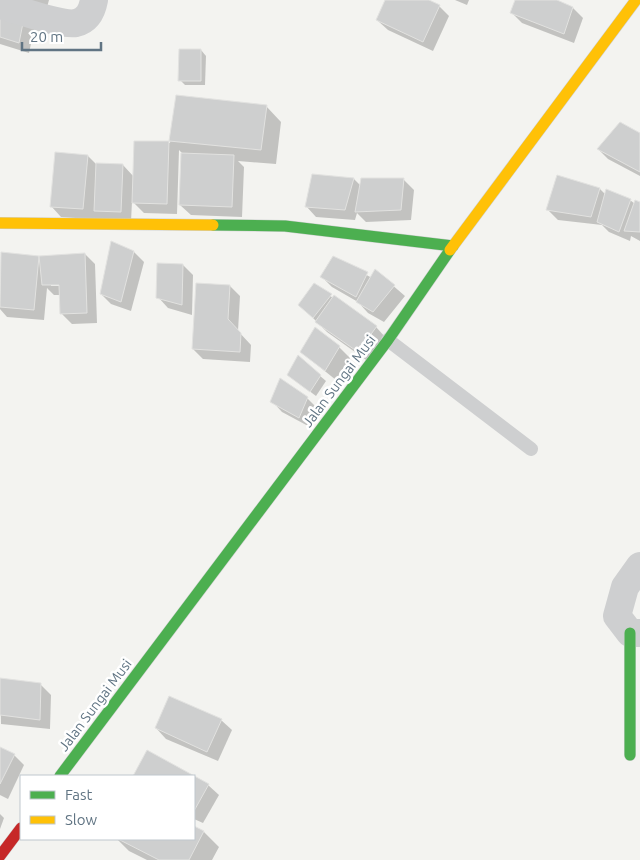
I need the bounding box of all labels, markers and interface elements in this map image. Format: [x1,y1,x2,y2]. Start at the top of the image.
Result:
scale bar [22,20,101,52]
text: 20 m [30,28,63,45]
street label: Jalan Sungai Musi [299,332,379,430]
street label: Jalan Sungai Musi [55,656,135,754]
legend [20,775,195,840]
text: Fast [65,786,93,803]
text: Slow [65,811,98,828]

